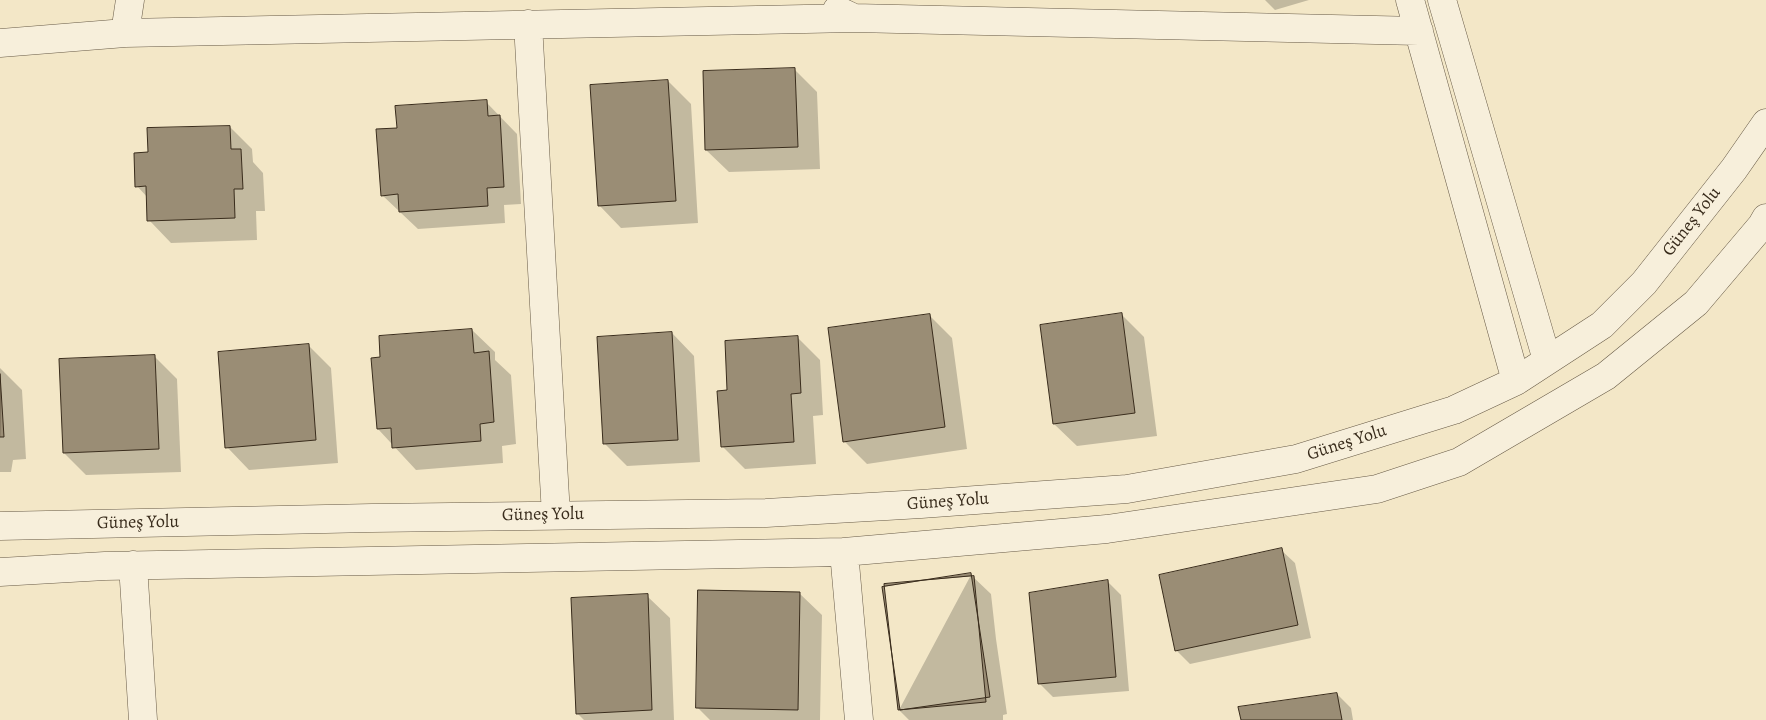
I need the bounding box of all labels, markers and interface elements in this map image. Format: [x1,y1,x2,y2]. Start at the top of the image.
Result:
street label: Güneş Yolu [1658,183,1726,261]
street label: Güneş Yolu [1305,420,1389,466]
street label: Güneş Yolu [906,488,990,516]
street label: Güneş Yolu [502,503,584,527]
street label: Güneş Yolu [97,511,179,535]

